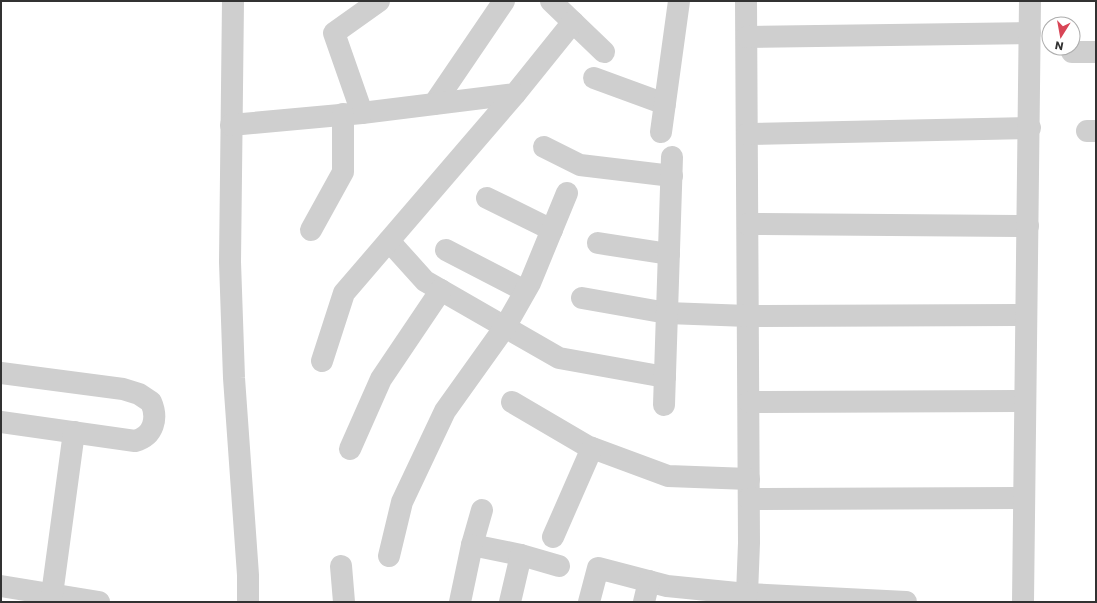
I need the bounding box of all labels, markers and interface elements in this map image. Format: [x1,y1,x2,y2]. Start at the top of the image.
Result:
north arrow [1041,16,1081,56]
text: N [1054,37,1065,54]

